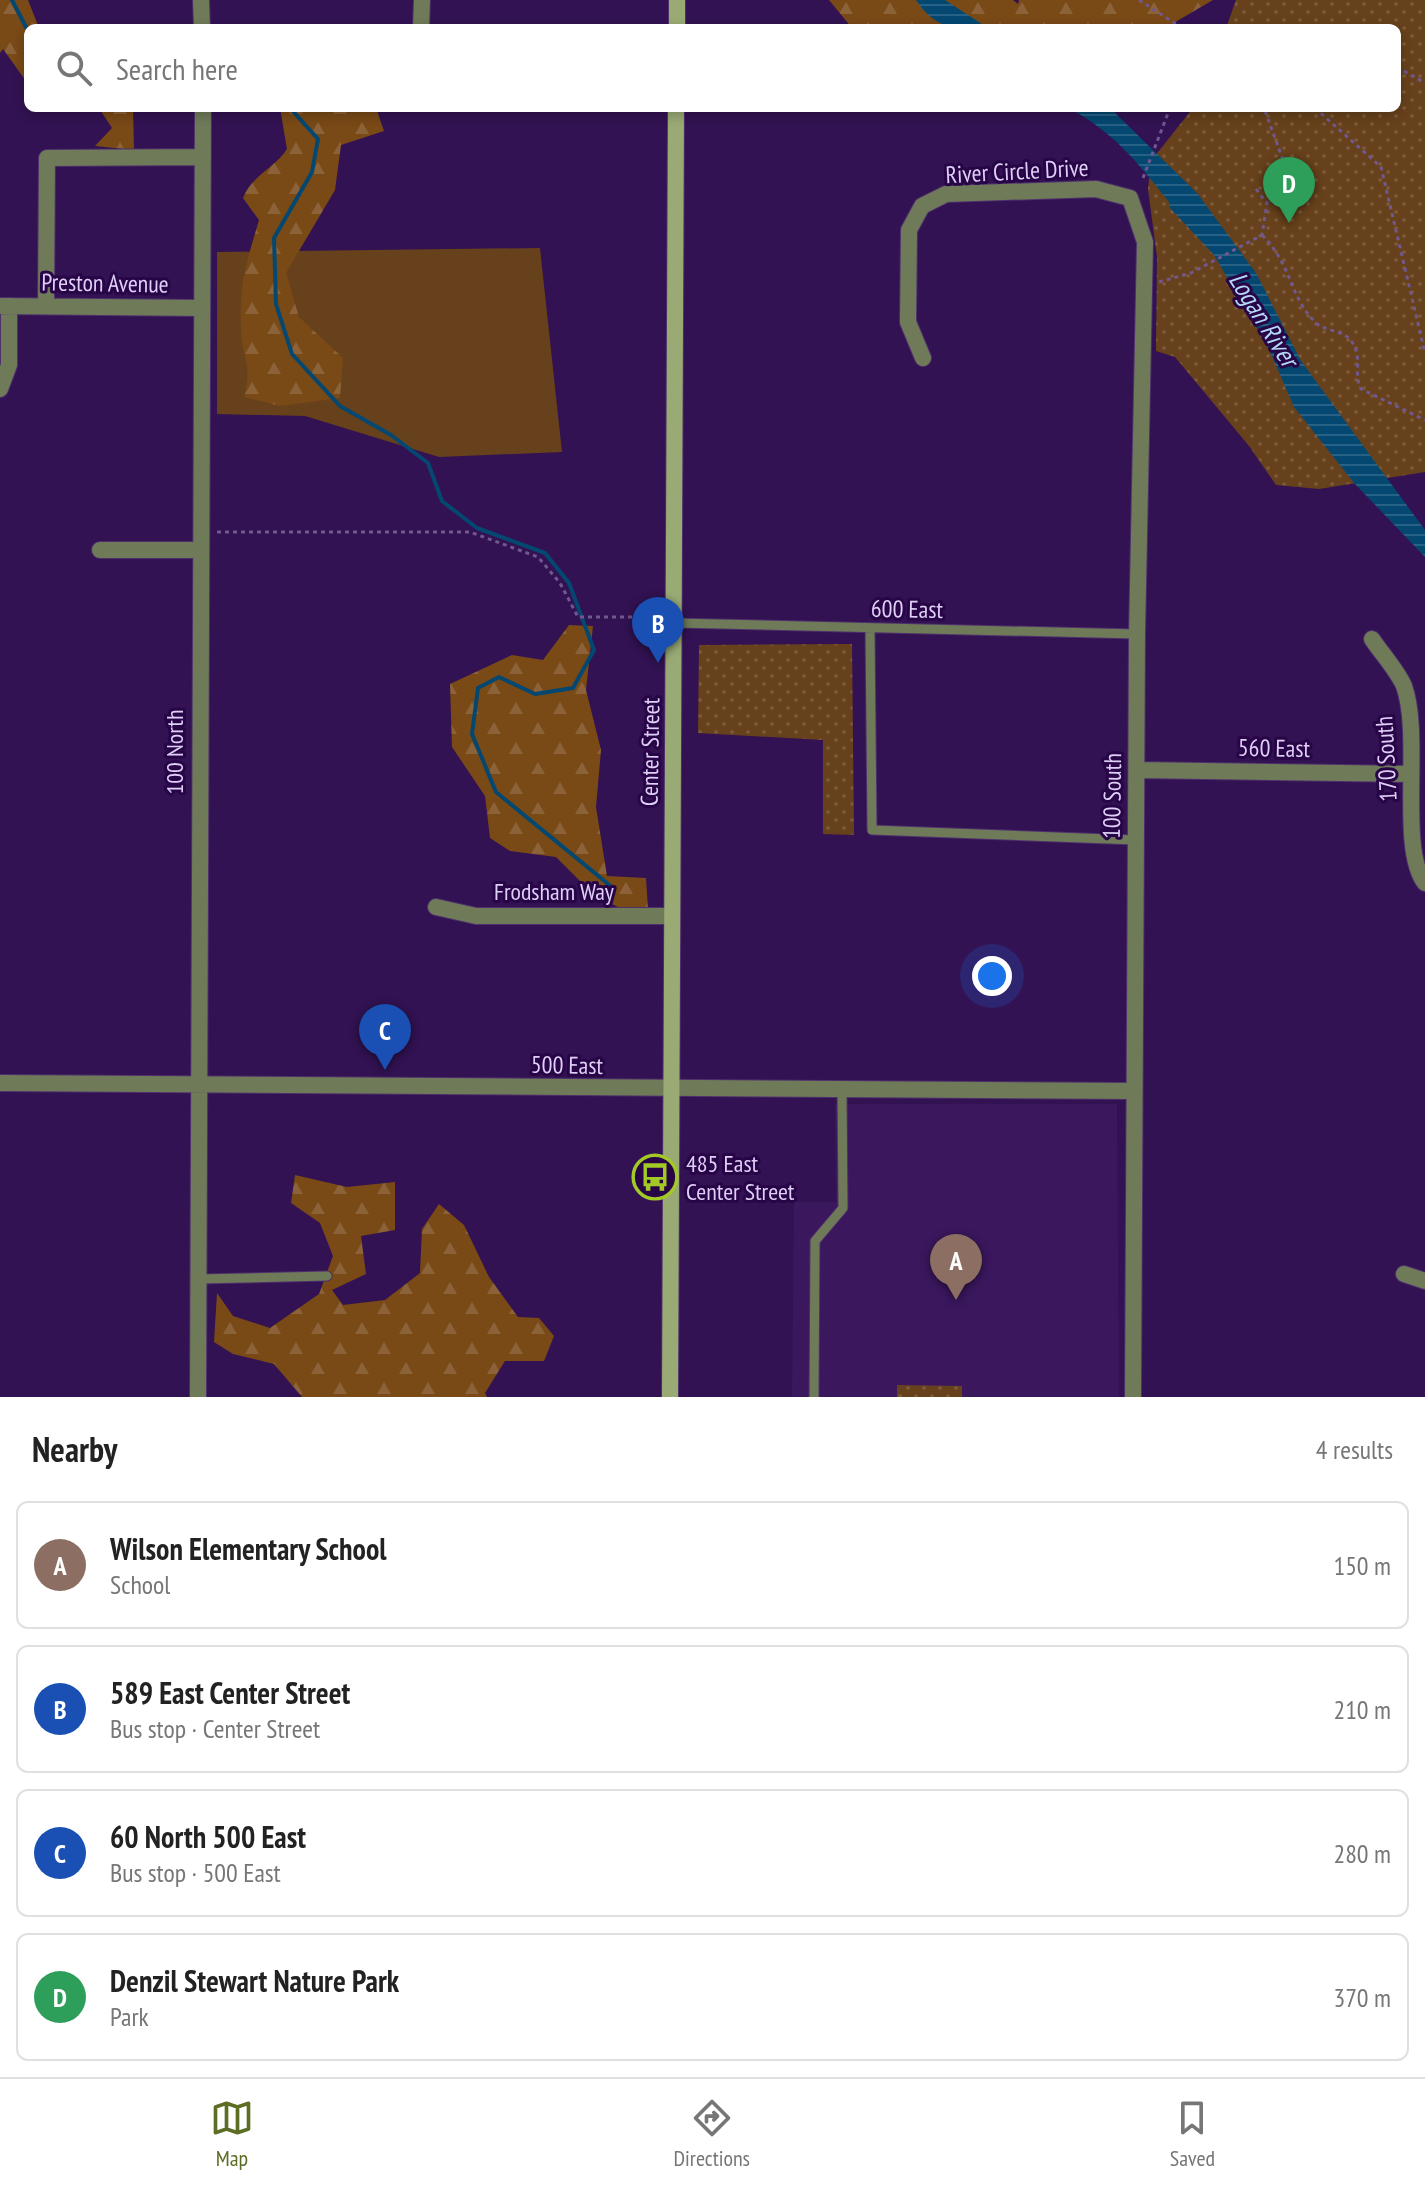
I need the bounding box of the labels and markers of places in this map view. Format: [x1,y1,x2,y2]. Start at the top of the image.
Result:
pin: D [1263,157,1315,223]
pin: B [632,597,684,663]
pin: C [359,1004,411,1070]
place label: 485 East Center Street [686,1148,795,1207]
bus stop icon: 485 East Center Street [631,1153,679,1201]
pin: A [930,1234,982,1300]

